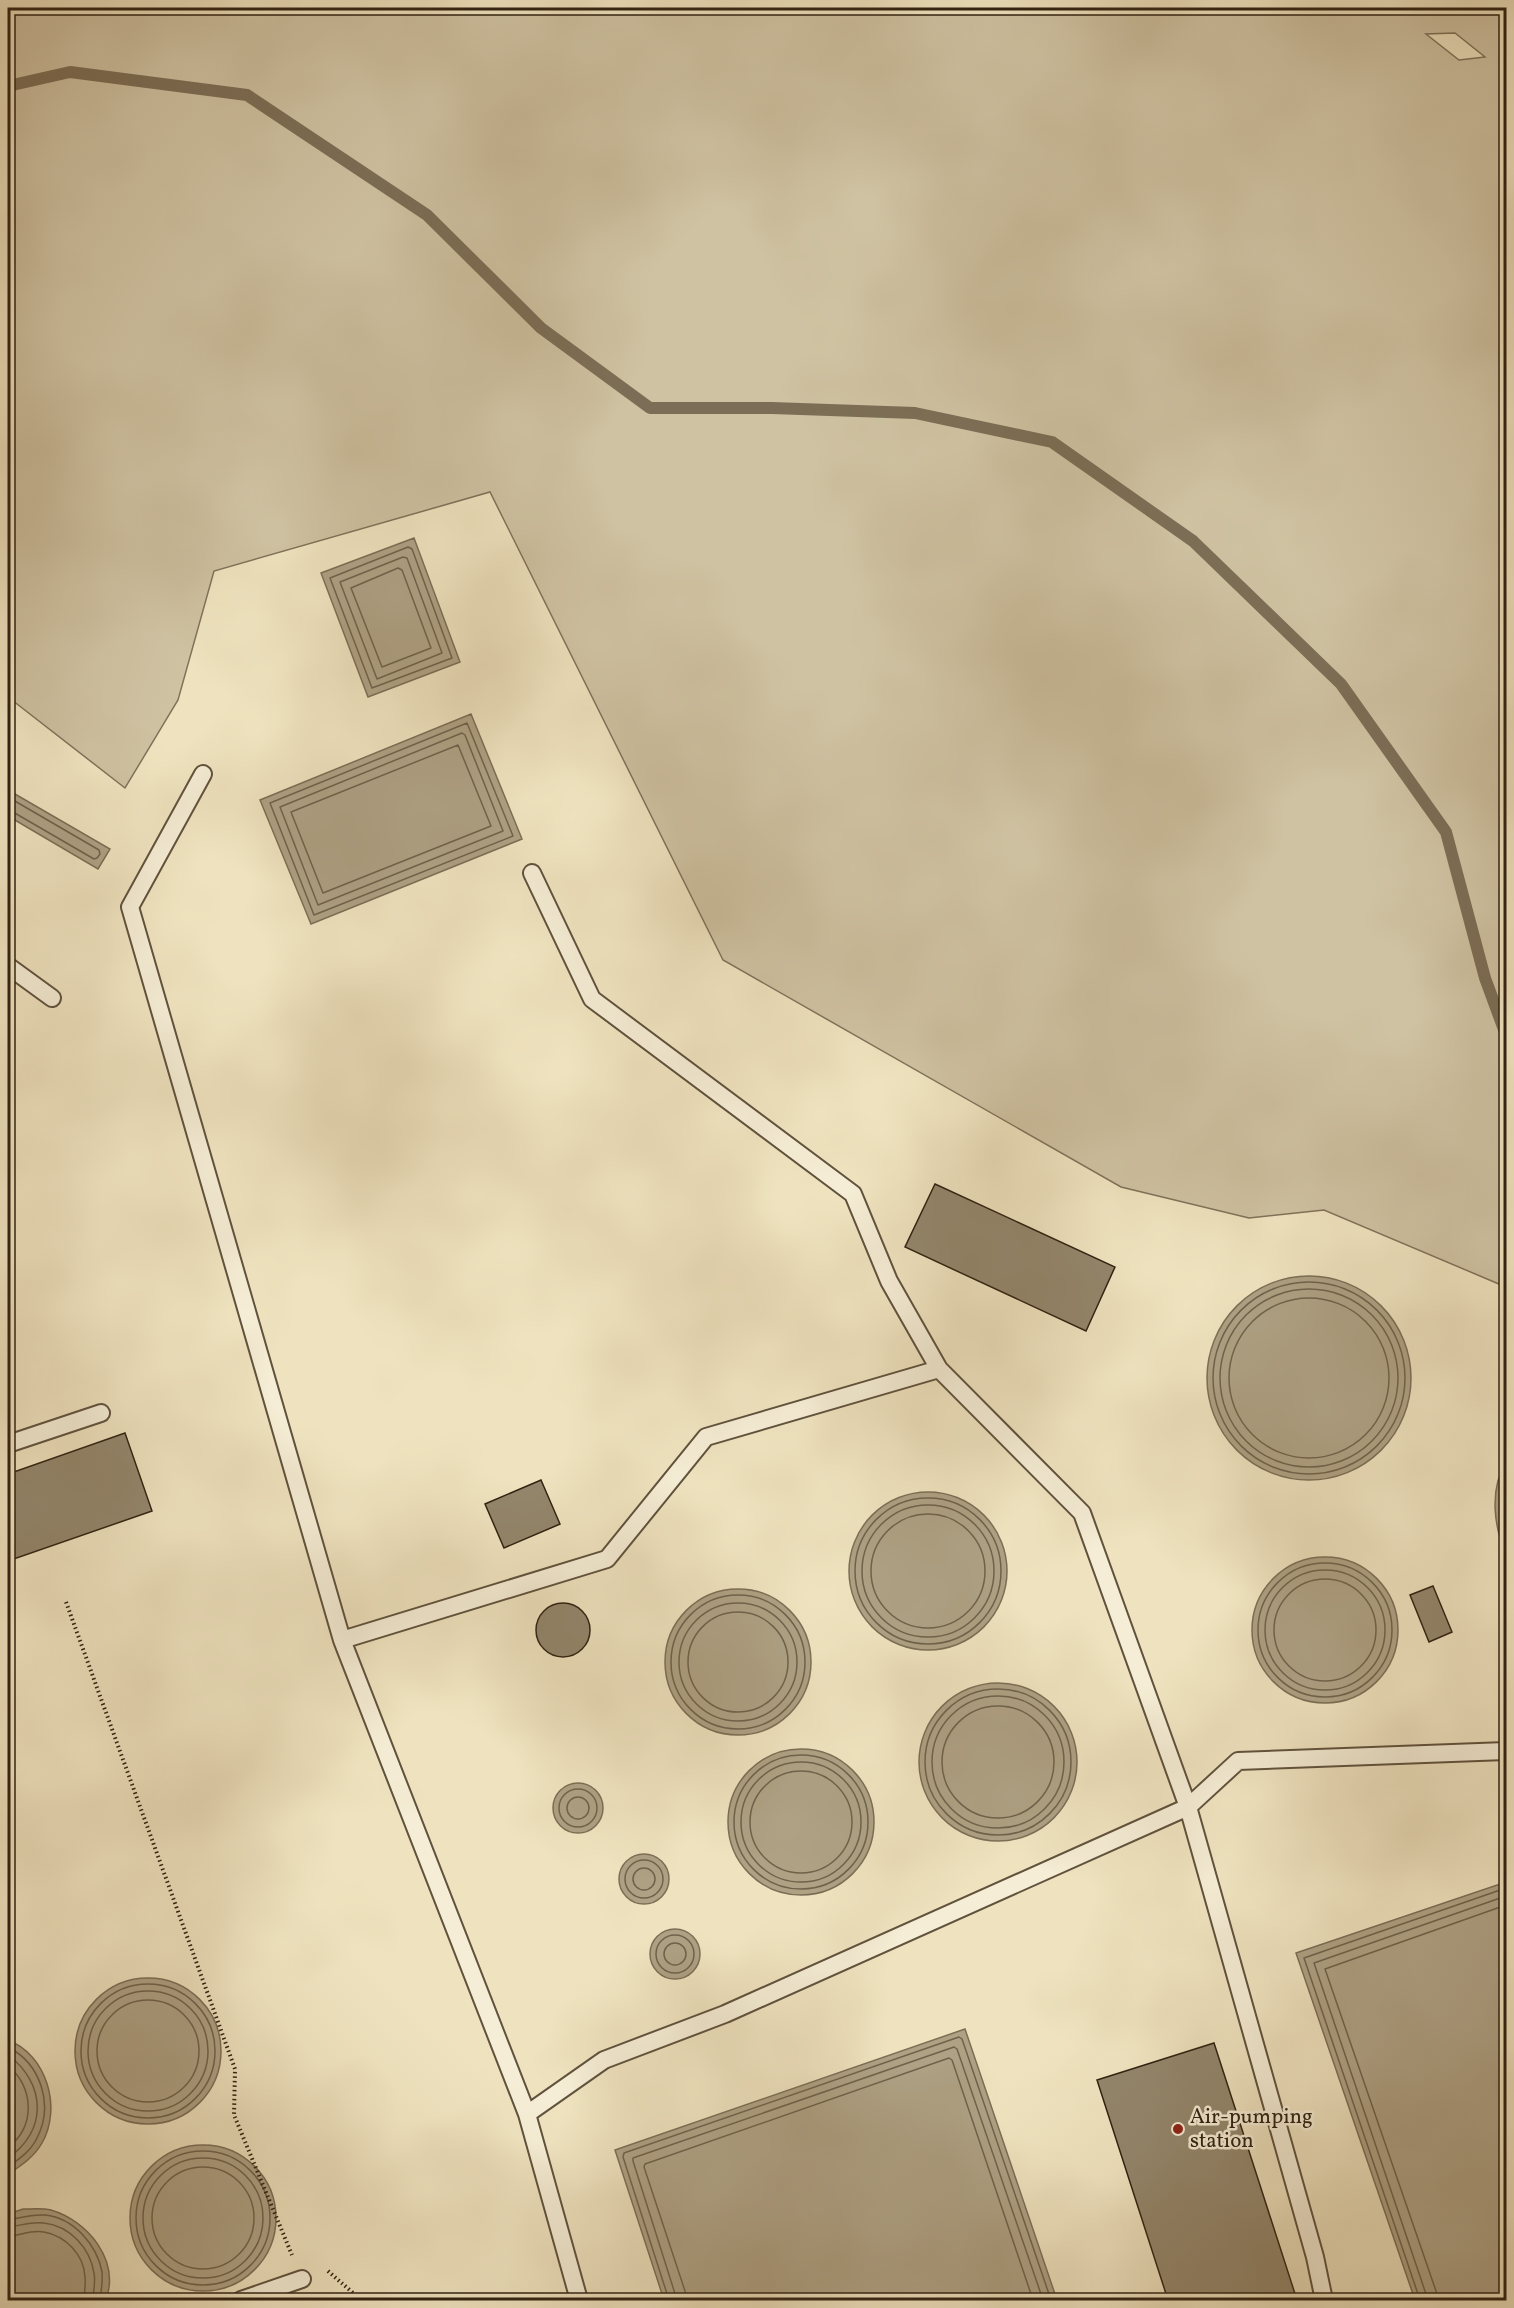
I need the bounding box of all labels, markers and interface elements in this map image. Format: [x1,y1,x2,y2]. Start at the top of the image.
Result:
place label: Air-pumping station [1190,2103,1313,2156]
marker: Air-pumping station [1171,2122,1185,2136]

